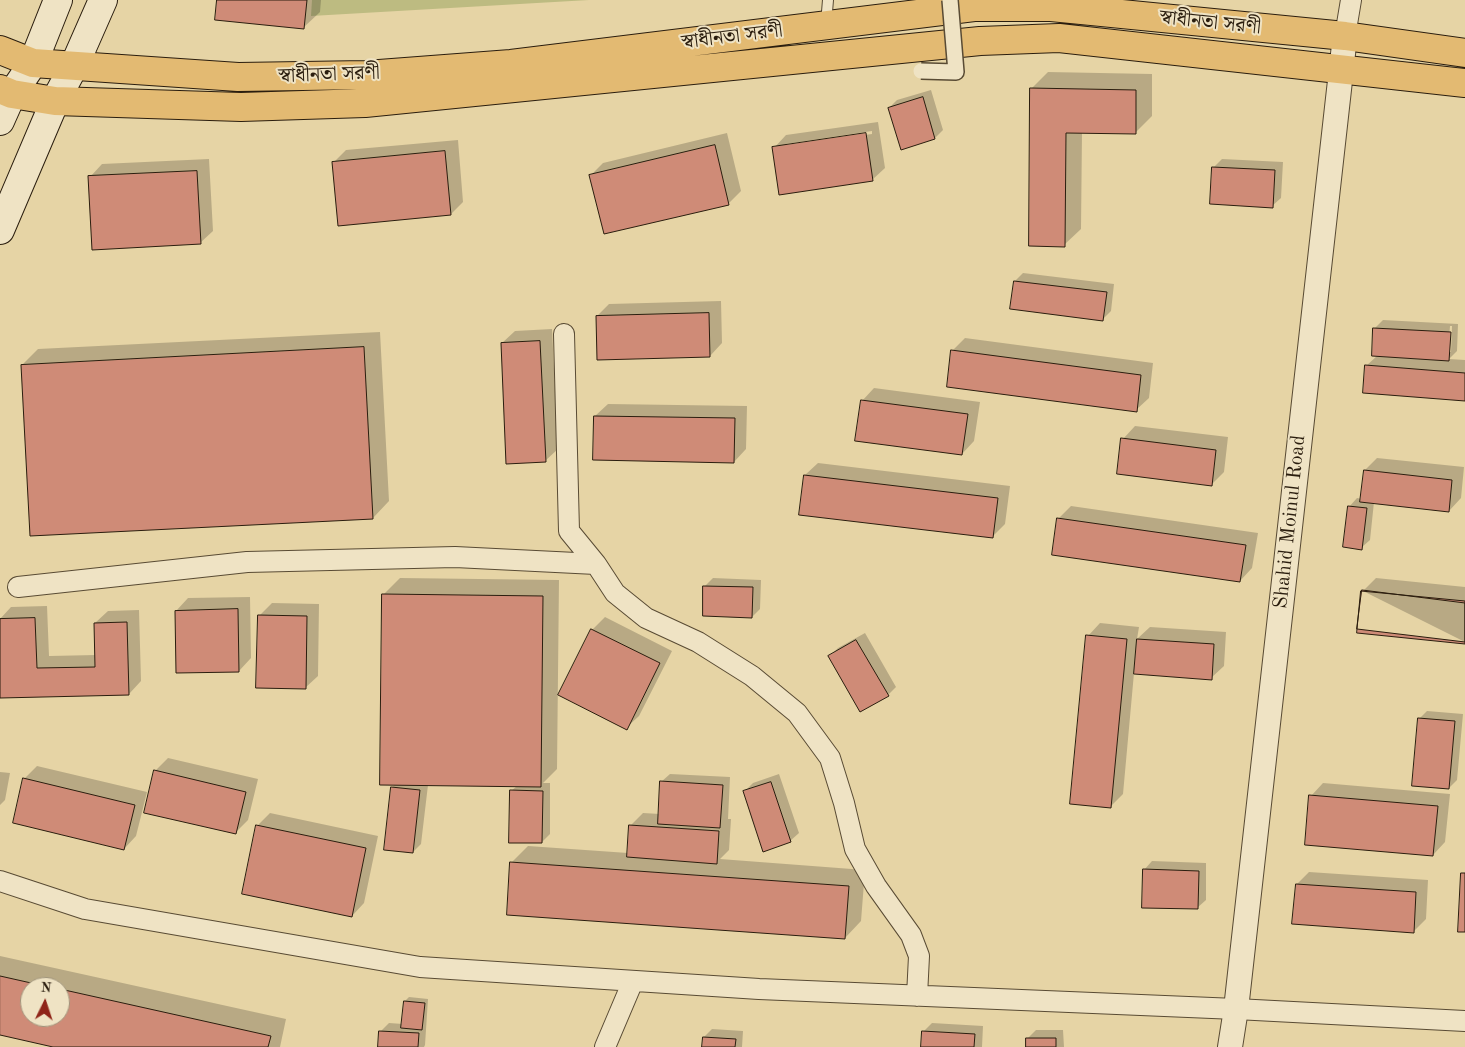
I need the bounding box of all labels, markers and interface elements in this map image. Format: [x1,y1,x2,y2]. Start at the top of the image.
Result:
street label: স্বাধীনতা সরণী [1158,6,1262,40]
street label: স্বাধীনতা সরণী [680,19,784,55]
street label: স্বাধীনতা সরণী [278,61,380,89]
street label: Shahid Moinul Road [1269,434,1311,610]
north arrow [20,977,70,1027]
text: N [40,981,52,995]

